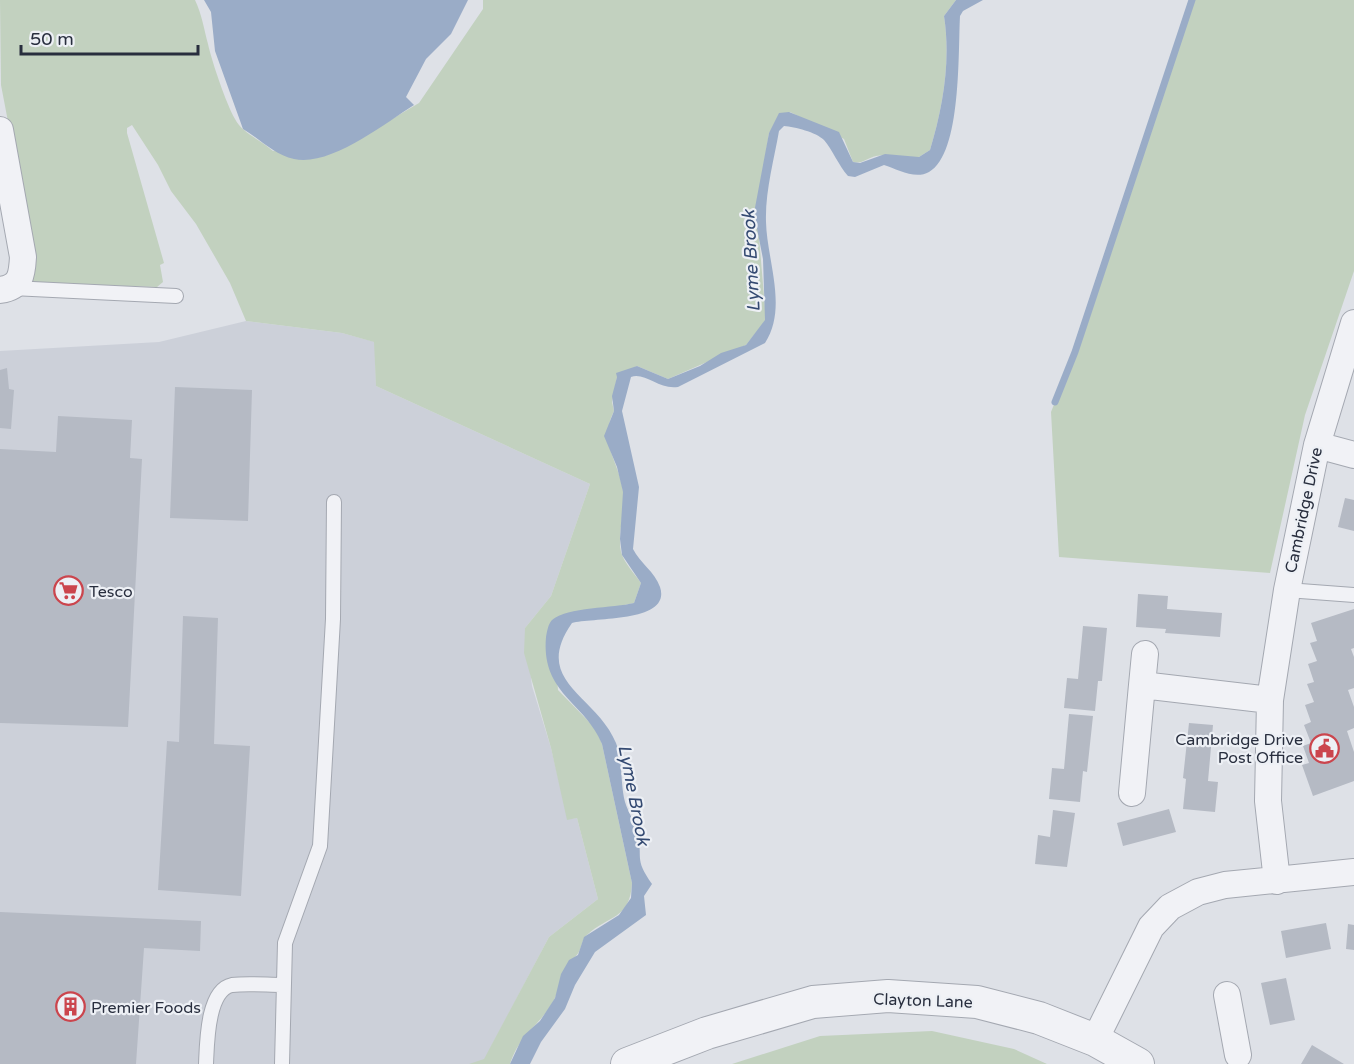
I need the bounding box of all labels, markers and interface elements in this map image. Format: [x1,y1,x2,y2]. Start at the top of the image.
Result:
scale bar [21,18,198,56]
text: 50 m [30,28,74,50]
water label: Lyme Brook [737,208,765,313]
street label: Cambridge Drive [1281,446,1327,575]
supermarket icon: Tesco [52,575,84,607]
place label: Tesco [89,582,133,602]
place label: Cambridge Drive Post Office [1175,730,1303,768]
public building icon: Cambridge Drive Post Office [1308,732,1340,764]
water label: Lyme Brook [613,743,655,848]
street label: Clayton Lane [873,989,973,1013]
building icon: Premier Foods [54,991,86,1023]
place label: Premier Foods [91,998,201,1018]

